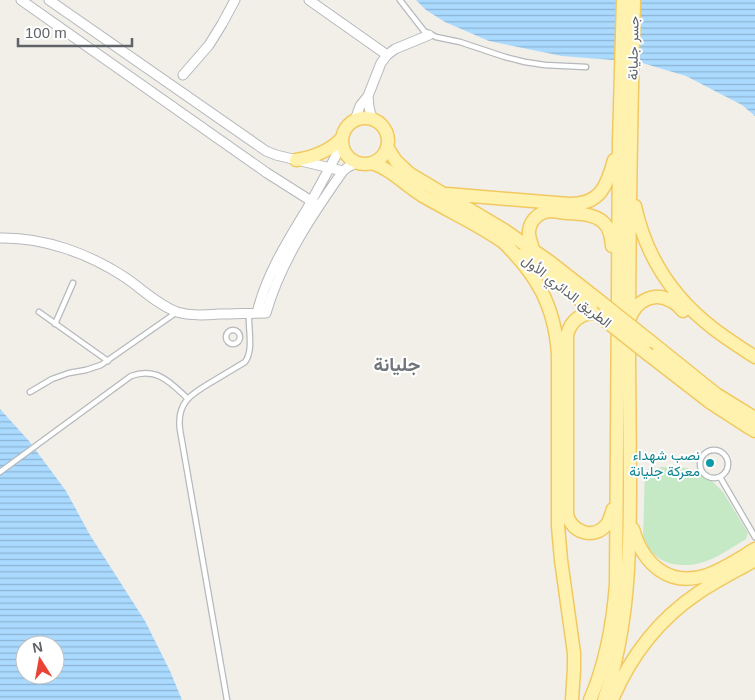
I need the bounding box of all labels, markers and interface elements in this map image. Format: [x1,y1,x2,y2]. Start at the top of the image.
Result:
scale bar [18,15,131,47]
street label: جسر جليانة [624,16,643,80]
text: 100 m [25,24,67,41]
street label: الطريق الدائري الأول [517,251,615,334]
district label: جليانة [374,354,420,376]
place label: نصب شهداء معركة جليانة [629,447,700,480]
marker: نصب شهداء معركة جليانة [704,457,716,469]
north arrow [15,635,65,685]
text: N [31,638,44,656]

